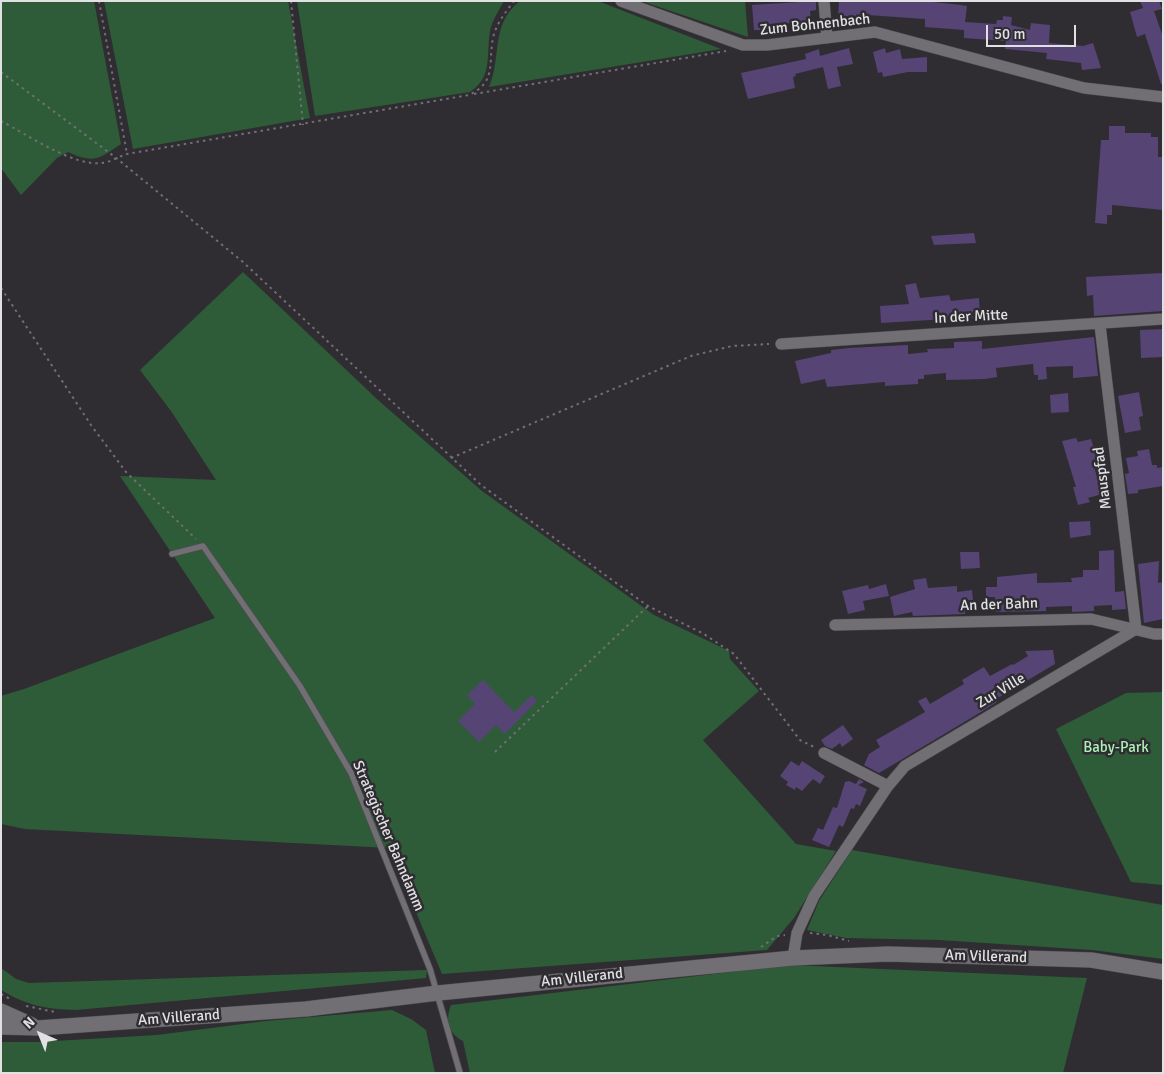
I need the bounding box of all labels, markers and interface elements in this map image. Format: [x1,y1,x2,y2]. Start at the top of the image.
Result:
street label: Zum Bohnenbach [759,10,871,40]
scale bar [989,15,1079,47]
text: 50 m [994,25,1025,43]
street label: In der Mitte [934,306,1008,328]
street label: Mauspfad [1090,446,1116,510]
street label: An der Bahn [960,595,1038,615]
street label: Zur Ville [973,669,1029,713]
park label: Baby-Park [1083,739,1149,757]
street label: Strategischer Bahndamm [348,758,428,914]
street label: Am Villerand [945,947,1027,967]
street label: Am Villerand [540,965,624,991]
street label: Am Villerand [137,1006,221,1030]
north arrow [15,1009,65,1059]
text: N [20,1013,39,1032]

